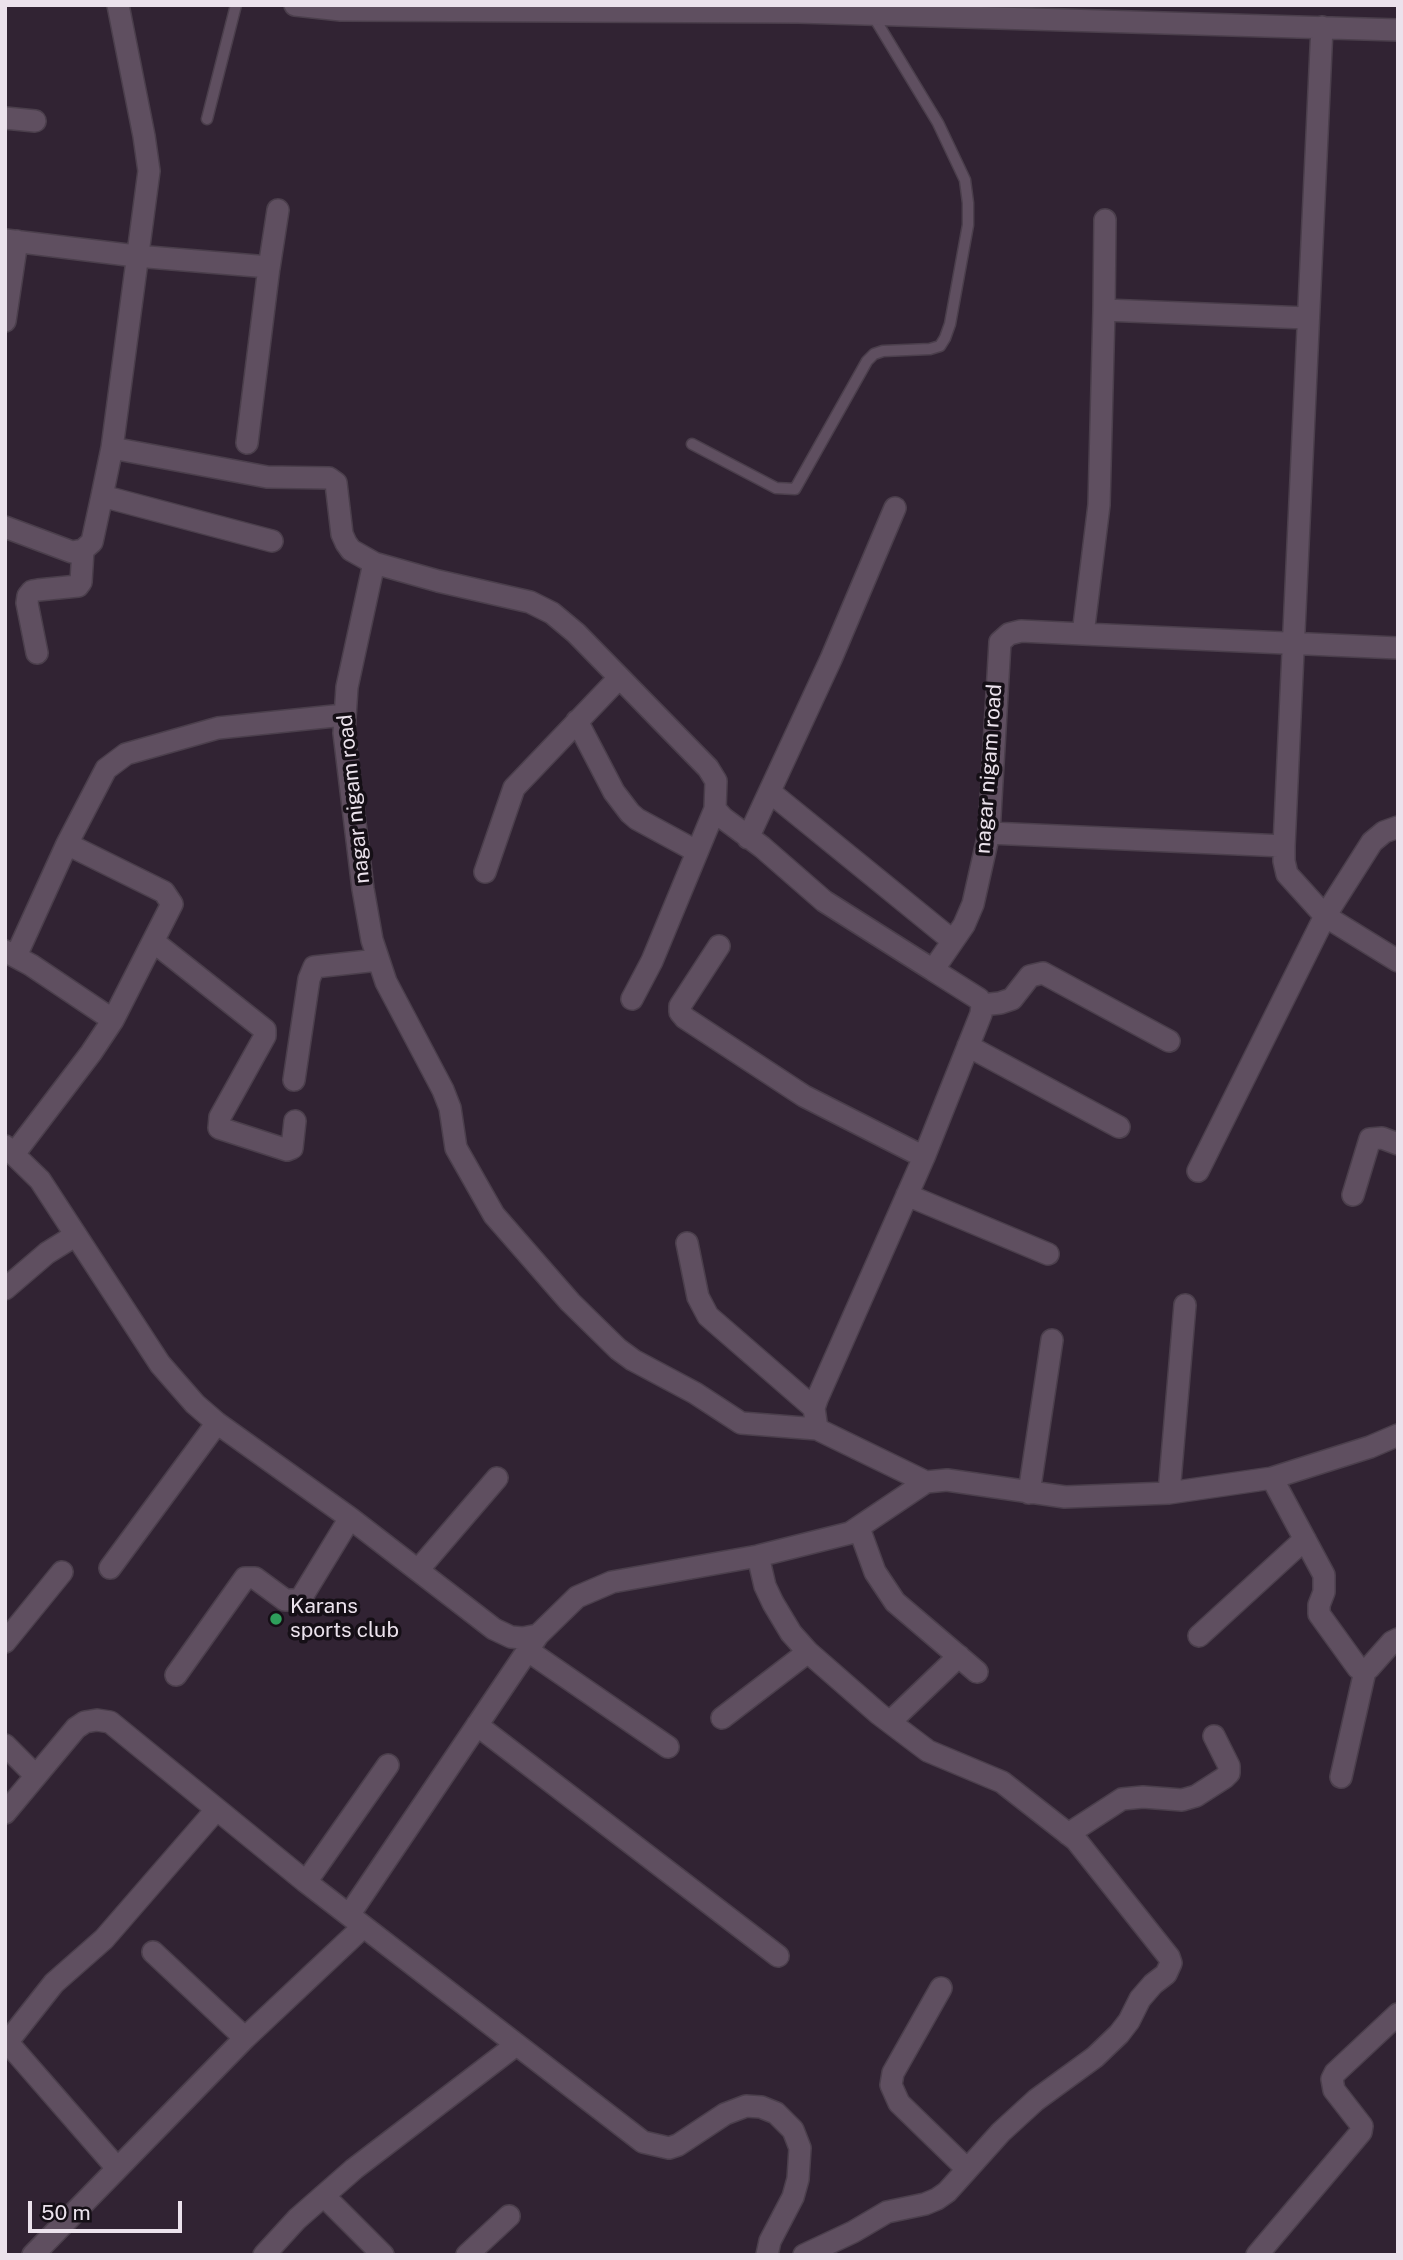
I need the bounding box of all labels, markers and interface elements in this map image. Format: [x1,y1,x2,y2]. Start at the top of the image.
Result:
street label: nagar nigam road [970,683,1008,855]
street label: nagar nigam road [333,713,375,885]
place label: Karans sports club [290,1594,399,1644]
marker: Karans sports club [268,1611,284,1627]
scale bar [32,2186,186,2230]
text: 50 m [41,2200,91,2225]

